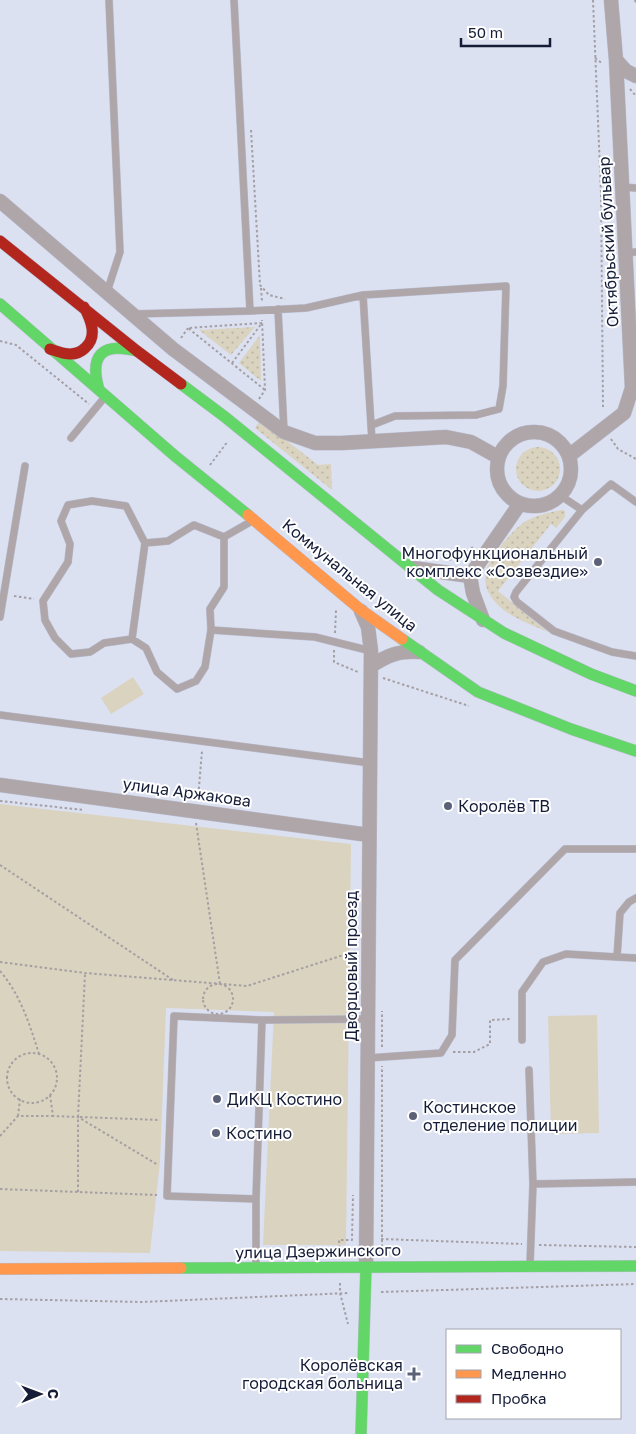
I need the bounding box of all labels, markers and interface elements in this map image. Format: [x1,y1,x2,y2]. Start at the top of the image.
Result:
scale bar [461,15,550,47]
text: 50 m [468,23,503,41]
street label: Октябрьский бульвар [594,156,622,328]
street label: Коммунальная улица [278,514,422,636]
place label: Многофункциональный комплекс «Созвездие» [402,543,588,581]
marker: Многофункциональный комплекс «Созвездие» [592,556,604,568]
street label: улица Аржакова [122,773,252,811]
place label: Королёв ТВ [458,796,550,816]
marker: Королёв ТВ [442,800,454,812]
street label: Дворцовый проезд [341,890,361,1041]
place label: ДиКЦ Костино [227,1089,342,1109]
marker: ДиКЦ Костино [211,1093,223,1105]
place label: Костинское отделение полиции [423,1097,577,1135]
marker: Костинское отделение полиции [407,1110,419,1122]
place label: Костино [226,1123,292,1143]
marker: Костино [210,1127,222,1139]
street label: улица Дзержинского [235,1240,401,1262]
legend [446,1329,621,1419]
text: Свободно [491,1339,564,1357]
place label: Королёвская городская больница [242,1355,403,1393]
text: Медленно [491,1364,567,1382]
marker: Королёвская городская больница [407,1367,421,1381]
north arrow [15,1369,65,1419]
text: С [45,1389,62,1399]
text: Пробка [491,1389,546,1407]

